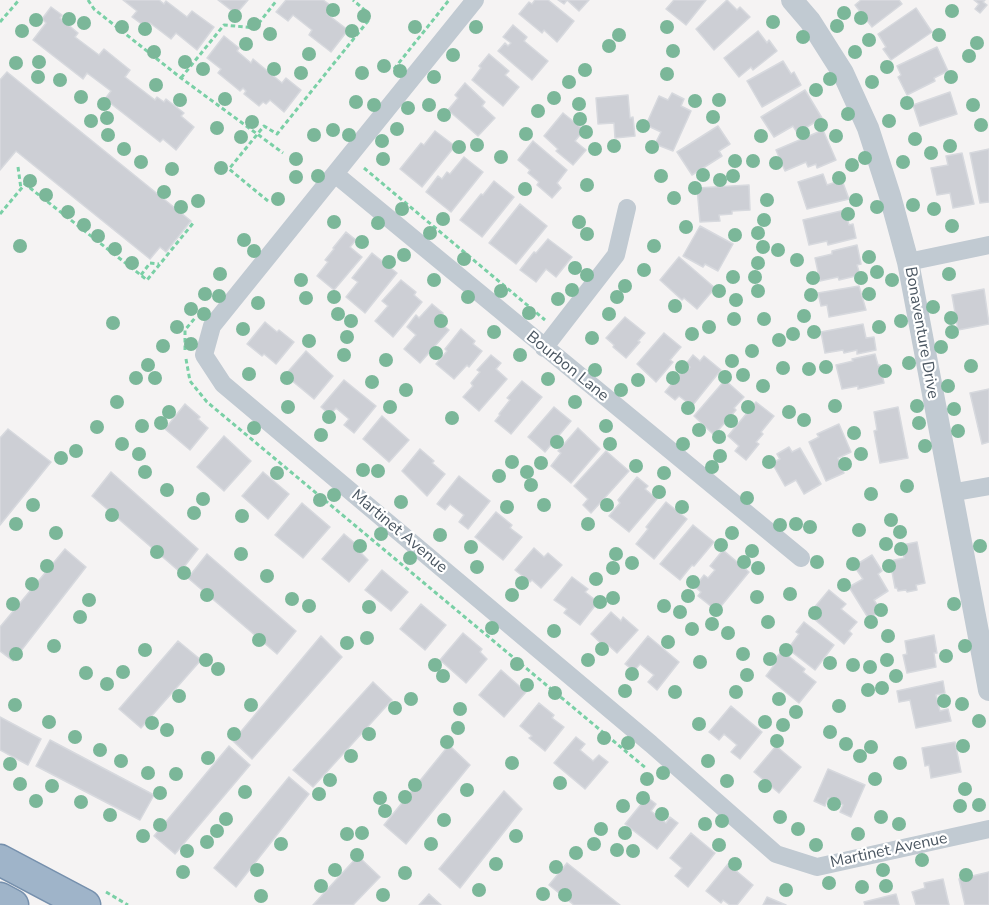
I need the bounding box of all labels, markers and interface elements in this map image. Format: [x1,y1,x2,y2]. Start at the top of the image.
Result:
street label: Bonaventure Drive [900,266,942,400]
street label: Bourbon Lane [522,328,612,406]
street label: Martinet Avenue [347,486,451,578]
street label: Martinet Avenue [829,829,949,873]

